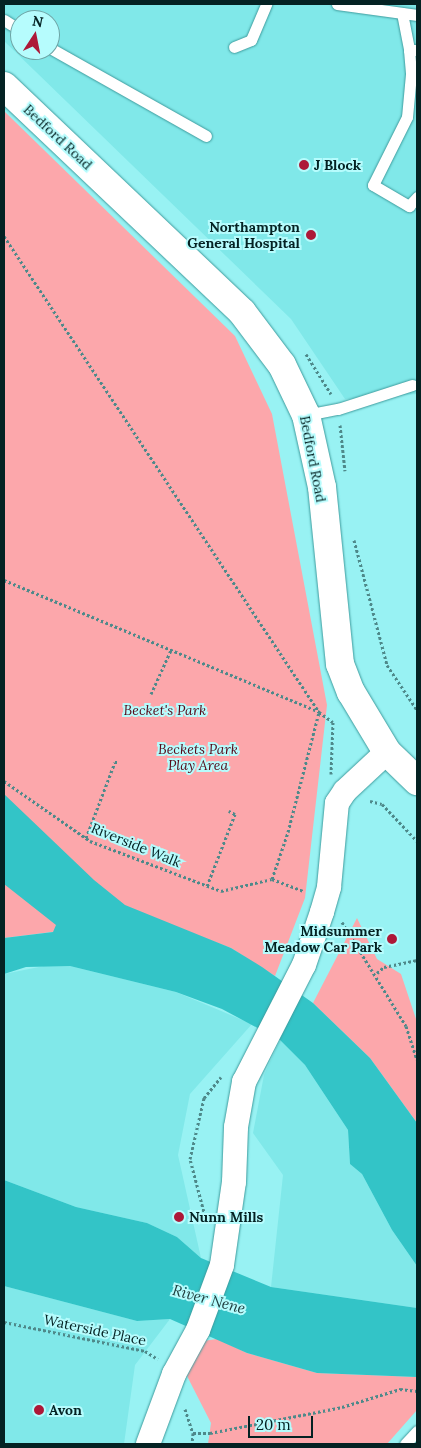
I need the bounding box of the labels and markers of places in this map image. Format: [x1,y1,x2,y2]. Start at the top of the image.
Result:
place label: J Block [314,157,361,173]
marker: J Block [298,159,310,171]
place label: Northampton General Hospital [187,219,300,252]
marker: Northampton General Hospital [304,228,318,242]
place label: Midsummer Meadow Car Park [264,923,382,956]
marker: Midsummer Meadow Car Park [386,933,398,945]
place label: Nunn Mills [189,1209,263,1225]
marker: Nunn Mills [173,1211,185,1223]
place label: Avon [49,1402,82,1418]
marker: Avon [33,1404,45,1416]

